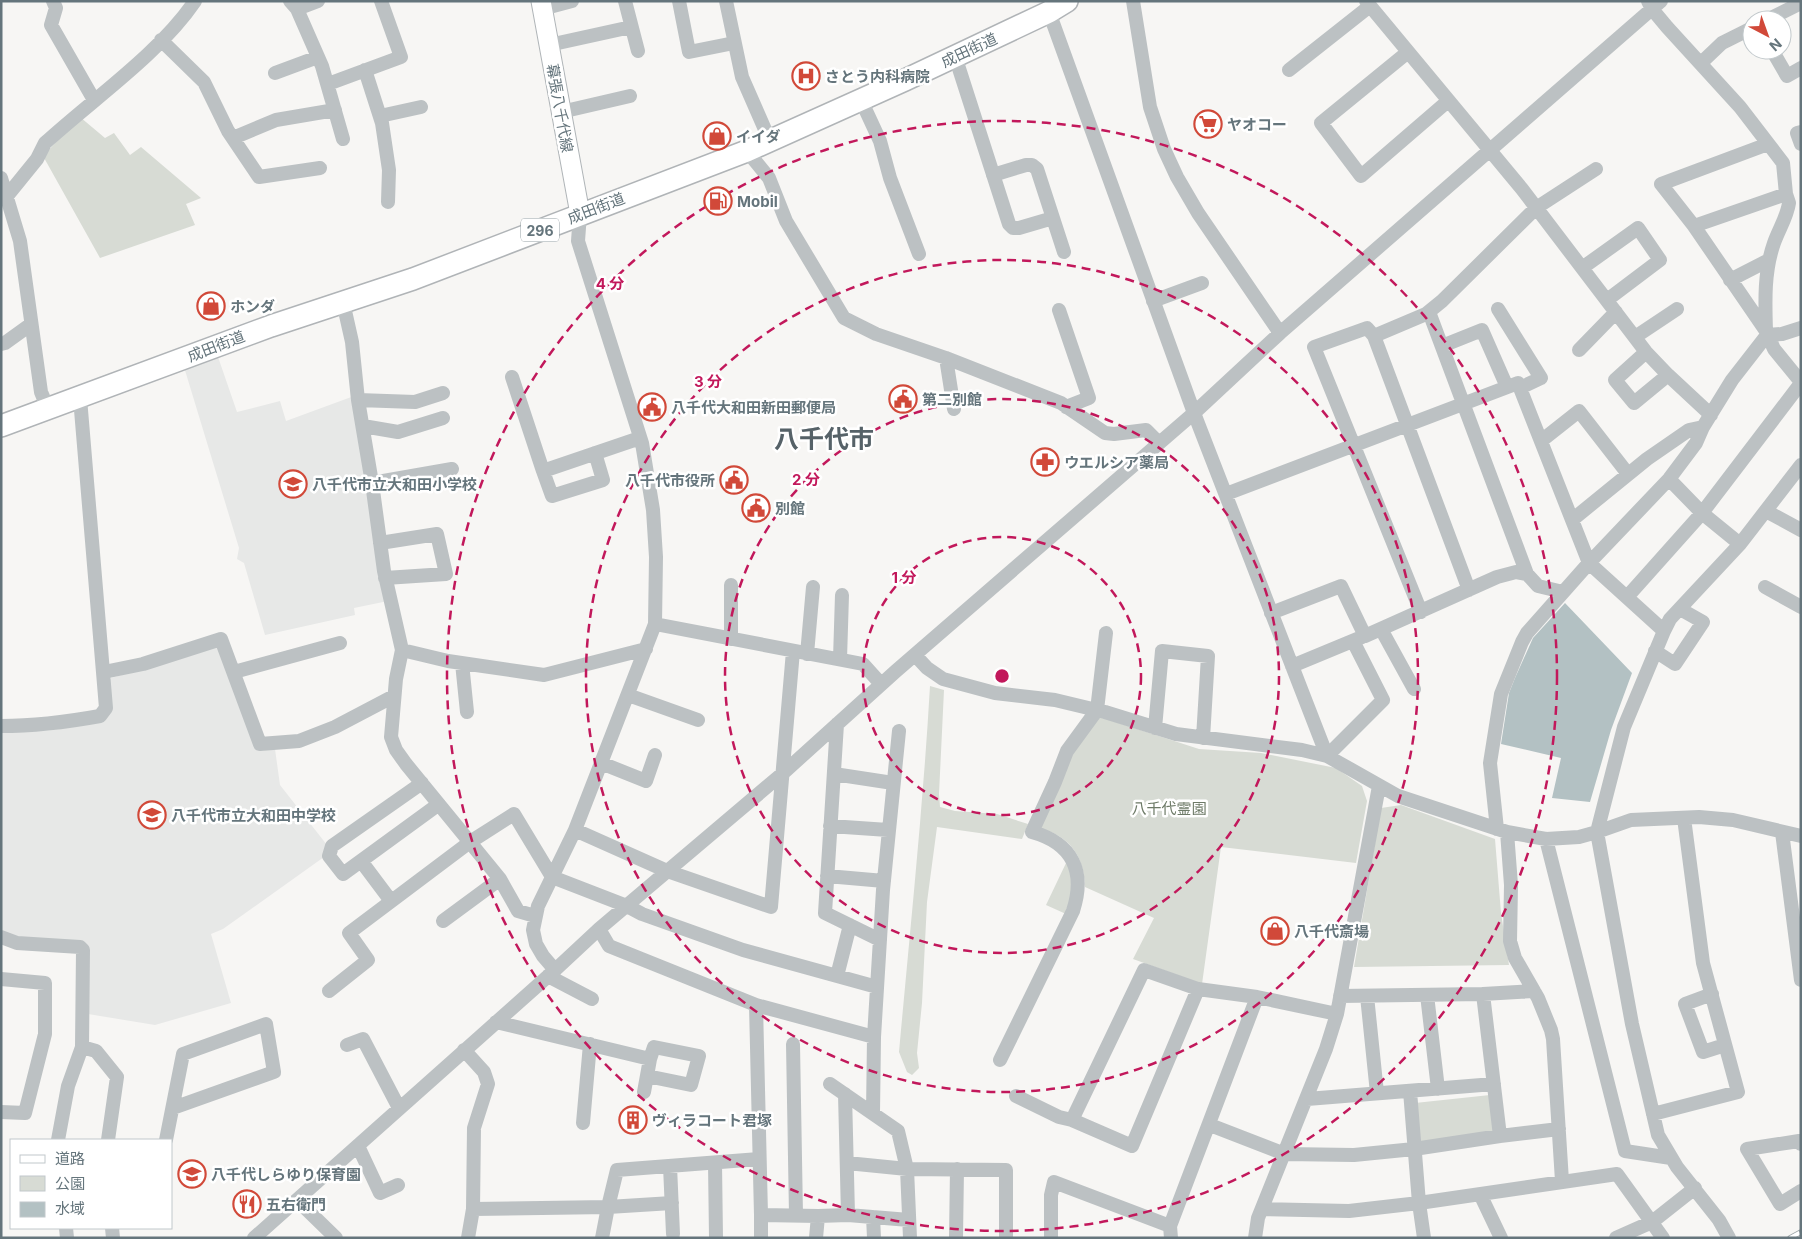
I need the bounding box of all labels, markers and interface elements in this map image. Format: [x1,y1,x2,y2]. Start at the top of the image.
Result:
north arrow [1742,10,1792,60]
street label: 成田街道 [938,29,1000,71]
text: N [1766,35,1785,55]
hospital icon: さとう内科病院 [791,61,821,91]
street label: 幕張八千代線 [543,62,577,154]
place label: さとう内科病院 [825,67,930,86]
supermarket icon: ヤオコー [1193,109,1223,139]
place label: ヤオコー [1227,115,1287,134]
shop icon: イイダ [702,121,732,151]
place label: イイダ [736,127,780,146]
fuel station icon: Mobil [703,186,733,216]
street label: 成田街道 [565,188,627,228]
place label: Mobil [737,192,778,211]
road number: 296 [521,218,559,242]
text: 4 分 [596,274,624,293]
shop icon: ホンダ [196,291,226,321]
place label: ホンダ [230,297,275,316]
street label: 成田街道 [185,326,247,366]
text: 3 分 [694,372,722,391]
public building icon: 第二別館 [888,384,918,414]
place label: 第二別館 [922,390,982,409]
public building icon: 八千代大和田新田郵便局 [637,392,667,422]
place label: 八千代大和田新田郵便局 [671,398,836,417]
district label: 八千代市 [774,424,874,454]
pharmacy icon: ウエルシア薬局 [1030,447,1060,477]
place label: ウエルシア薬局 [1064,453,1169,472]
public building icon: 八千代市役所 [719,465,749,495]
school or university icon: 八千代市立大和田小学校 [278,469,308,499]
text: 2 分 [792,470,820,489]
place label: 八千代市役所 [625,471,715,490]
place label: 八千代市立大和田小学校 [312,475,477,494]
public building icon: 別館 [741,493,771,523]
place label: 別館 [775,499,805,518]
text: 1 分 [891,568,917,587]
centre of rings [993,667,1011,685]
park label: 八千代霊園 [1131,799,1207,818]
school or university icon: 八千代市立大和田中学校 [137,800,167,830]
place label: 八千代市立大和田中学校 [171,806,336,825]
shop icon: 八千代斎場 [1260,916,1290,946]
place label: 八千代斎場 [1294,922,1369,941]
building icon: ヴィラコート君塚 [618,1105,648,1135]
place label: ヴィラコート君塚 [652,1111,772,1130]
legend [10,1139,172,1229]
text: 道路 [55,1149,85,1168]
school or university icon: 八千代しらゆり保育園 [177,1159,207,1189]
place label: 八千代しらゆり保育園 [211,1165,361,1184]
text: 公園 [55,1174,85,1193]
restaurant icon: 五右衛門 [232,1189,262,1219]
place label: 五右衛門 [266,1195,326,1214]
text: 水域 [55,1199,85,1218]

